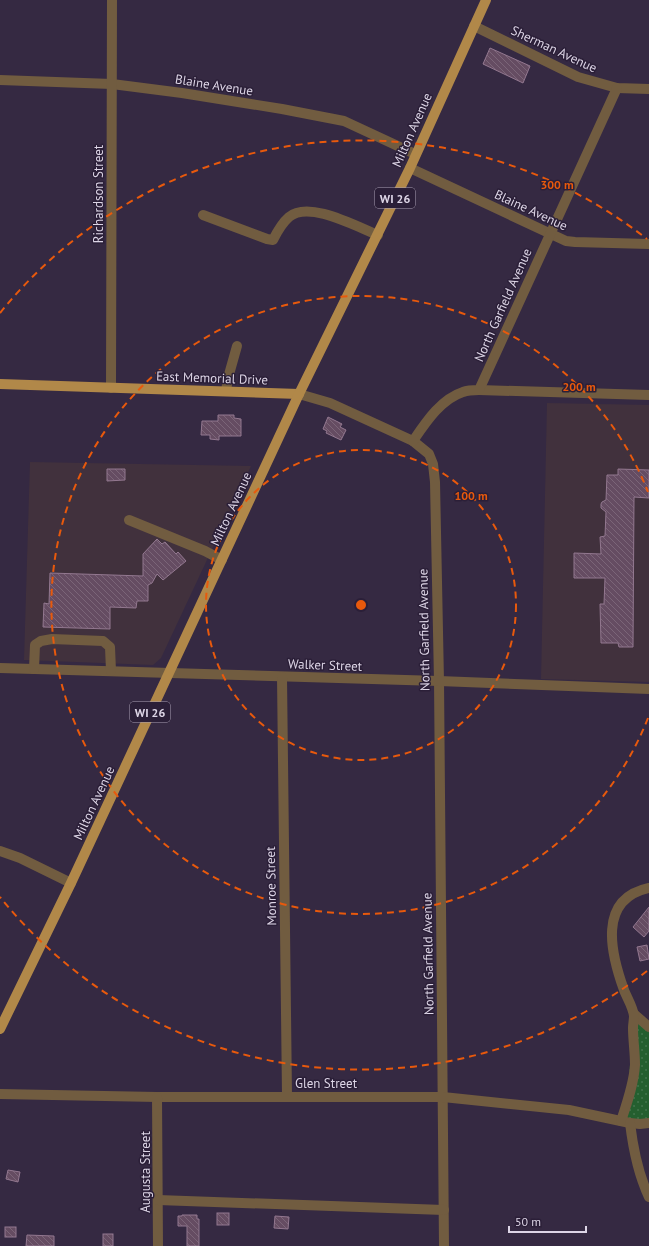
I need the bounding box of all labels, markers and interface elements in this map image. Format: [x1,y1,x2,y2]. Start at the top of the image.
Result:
street label: Sherman Avenue [508,22,600,76]
street label: Blaine Avenue [174,70,254,100]
street label: Milton Avenue [388,90,436,170]
street label: Richardson Street [90,144,107,243]
text: 300 m [540,177,574,192]
street label: Blaine Avenue [492,186,570,234]
road number: WI 26 [375,188,415,208]
street label: North Garfield Avenue [470,246,536,364]
street label: East Memorial Drive [156,368,268,388]
text: 200 m [562,379,596,394]
street label: Milton Avenue [206,469,256,549]
text: 100 m [454,488,488,503]
street label: North Garfield Avenue [414,569,434,691]
centre of rings [354,598,368,612]
street label: Walker Street [288,655,363,675]
road number: WI 26 [130,702,170,722]
street label: Milton Avenue [69,763,119,843]
street label: Monroe Street [262,846,280,926]
street label: North Garfield Avenue [418,893,438,1015]
street label: Glen Street [295,1075,358,1092]
street label: Augusta Street [137,1131,154,1213]
scale bar [509,1208,586,1234]
text: 50 m [515,1214,541,1229]

